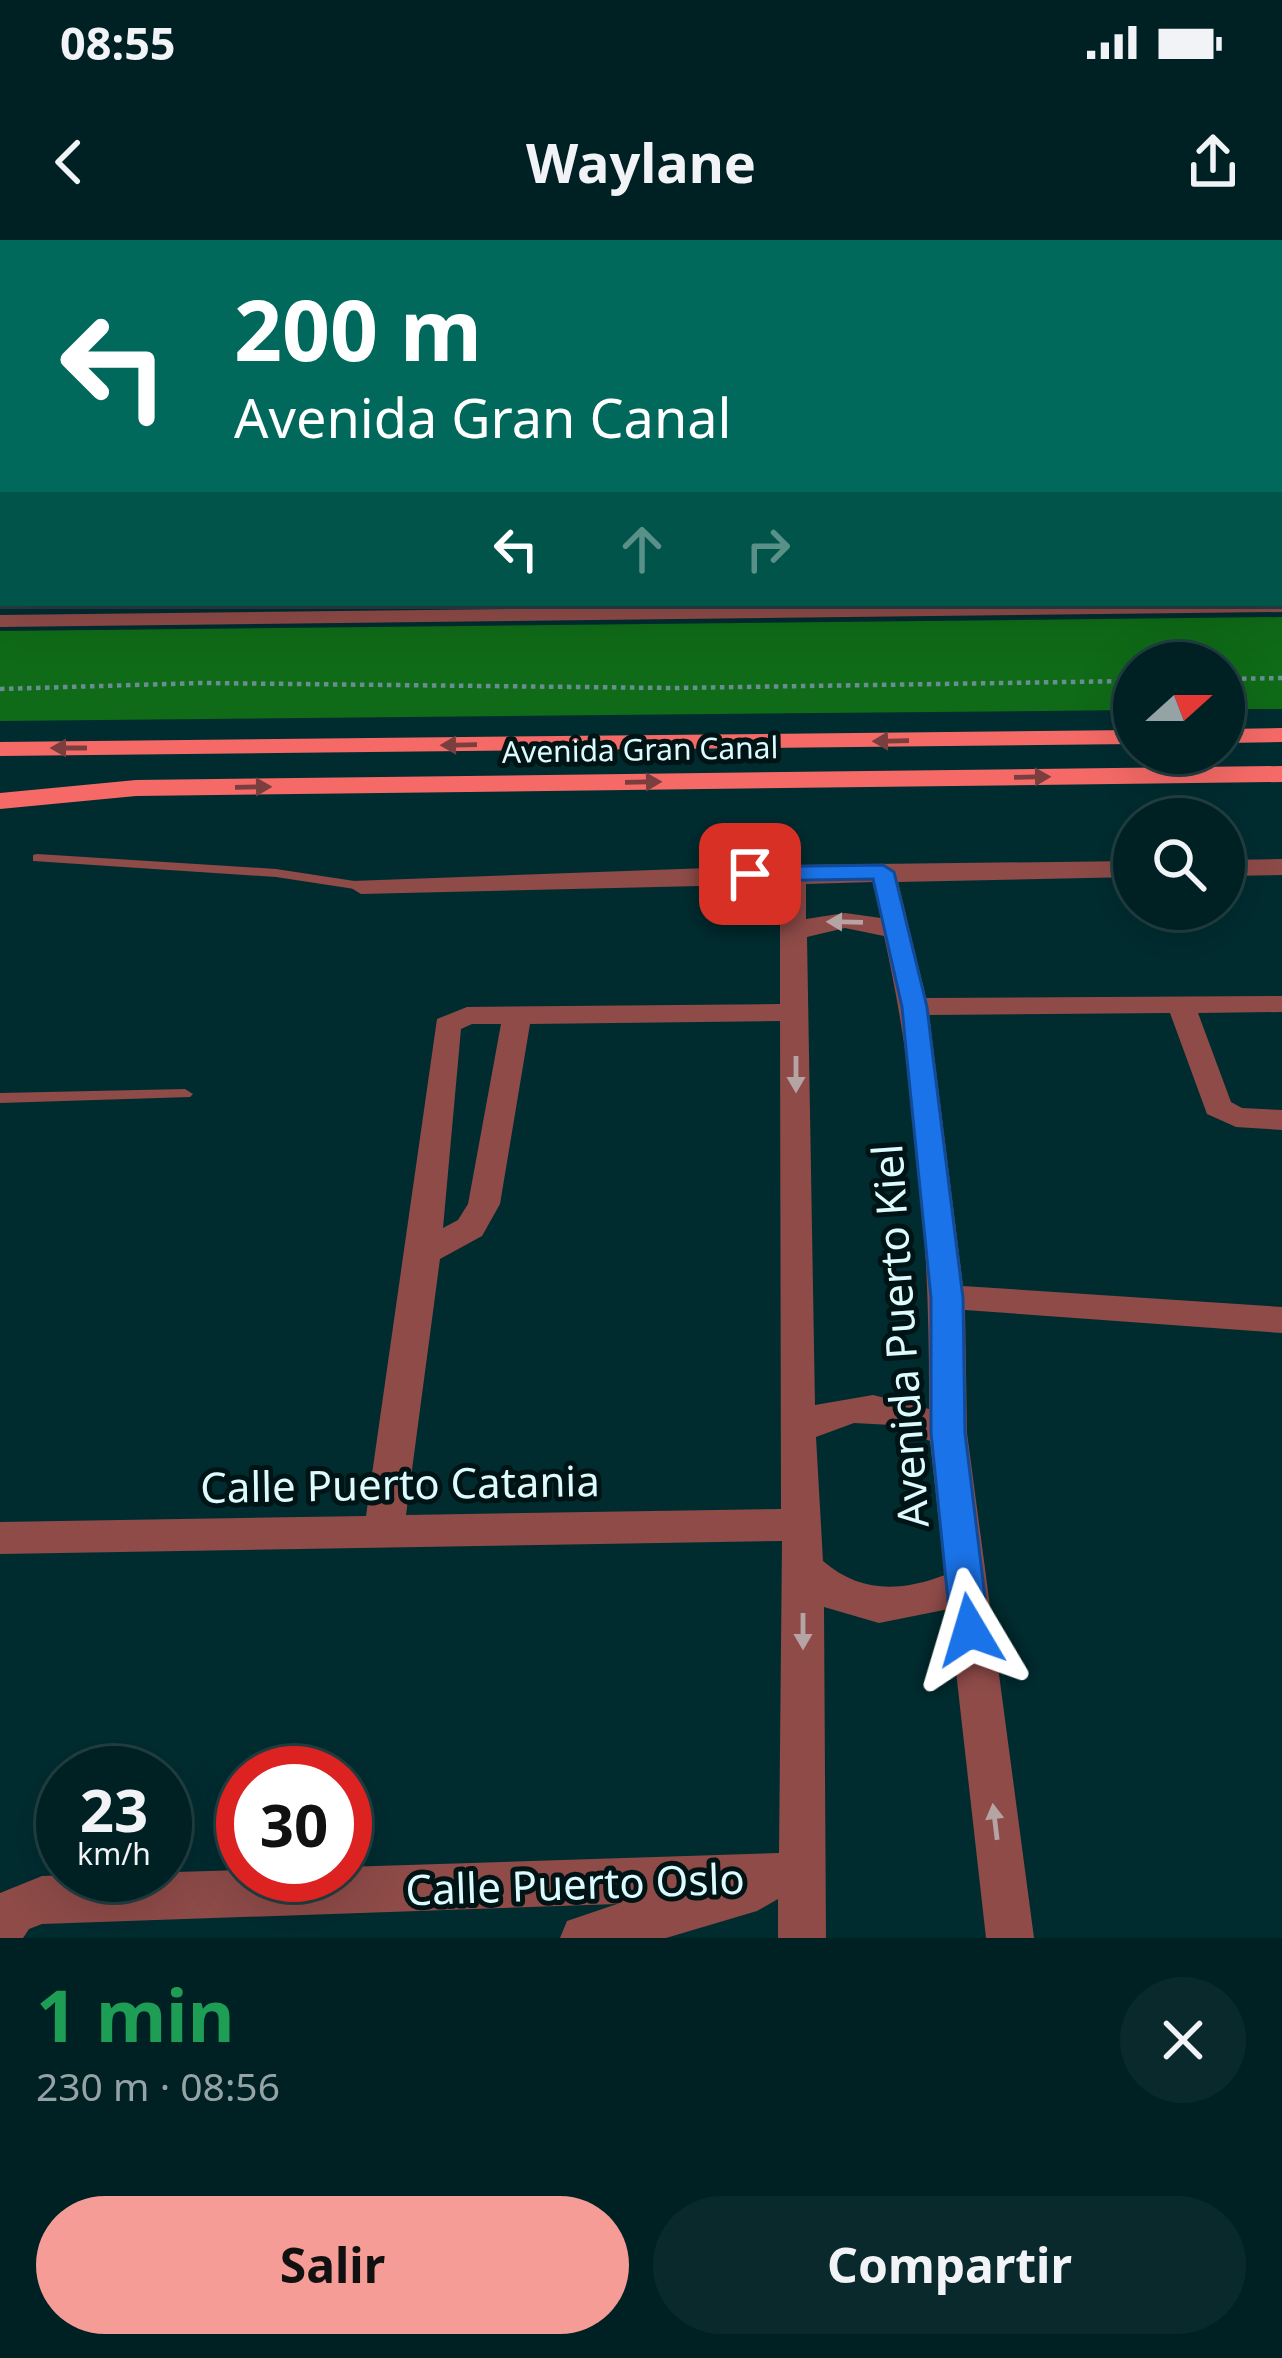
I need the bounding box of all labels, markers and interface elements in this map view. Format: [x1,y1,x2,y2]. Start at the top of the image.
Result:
text: 08:55 [60,12,176,73]
text: Waylane [526,125,756,199]
icon: back [36,129,102,195]
icon: share [1180,129,1246,195]
text: 200 m [234,271,482,386]
icon: left [36,288,192,444]
text: Avenida Gran Canal [234,380,732,454]
icon: left [483,516,549,582]
icon: ahead [609,516,675,582]
icon: right [735,516,801,582]
north arrow [1113,642,1245,774]
map controls [1113,642,1245,930]
street label: Avenida Gran Canal [501,726,779,772]
one-way arrow [871,731,909,751]
one-way arrow [439,736,477,755]
one-way arrow [49,738,87,758]
one-way arrow [1014,768,1052,787]
one-way arrow [624,772,662,792]
one-way arrow [235,777,273,797]
button: search [1113,798,1245,930]
pin [699,823,801,925]
icon: arrive [717,841,783,907]
one-way arrow [825,912,863,931]
one-way arrow [786,1056,805,1094]
street label: Avenida Puerto Kiel [857,1142,941,1530]
street label: Calle Puerto Catania [200,1451,600,1515]
position arrow [907,1567,1033,1693]
one-way arrow [793,1613,813,1651]
speed limit sign: 30 [216,1746,372,1902]
text: 23 [80,1768,148,1850]
one-way arrow [985,1803,1004,1840]
text: km/h [77,1833,151,1874]
street label: Calle Puerto Oslo [404,1849,746,1917]
text: 1 min [36,1965,234,2063]
button: close [1120,1977,1246,2103]
text: 230 m · 08:56 [36,2059,280,2112]
button: Salir [36,2196,629,2334]
button: Compartir [653,2196,1246,2334]

